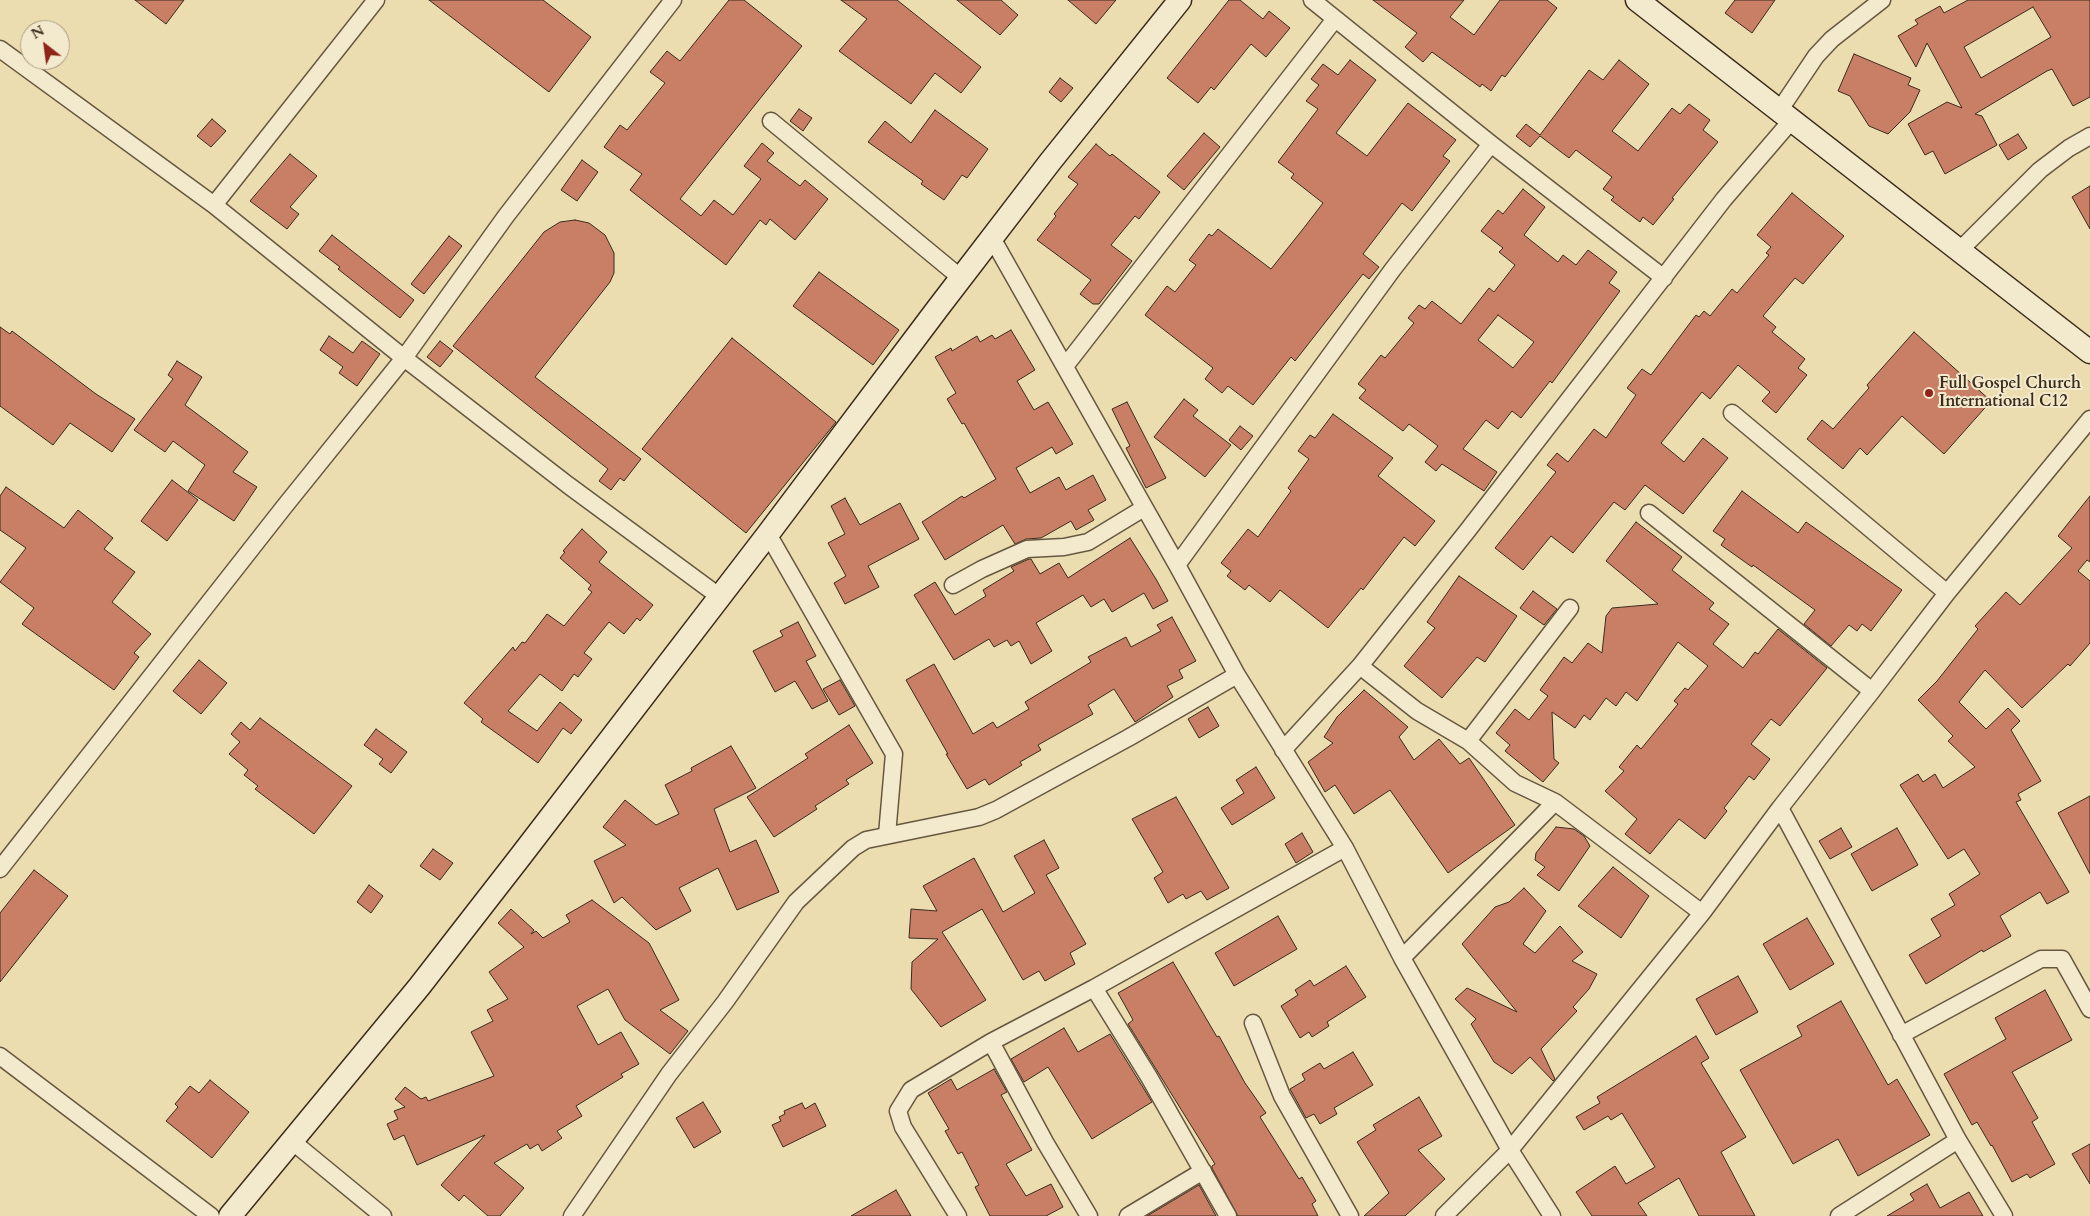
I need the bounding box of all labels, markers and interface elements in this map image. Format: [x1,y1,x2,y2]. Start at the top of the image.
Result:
north arrow [20,20,70,70]
text: N [28,21,48,44]
place label: Full Gospel Church International C12 [1939,374,2081,412]
marker: Full Gospel Church International C12 [1923,387,1935,399]

